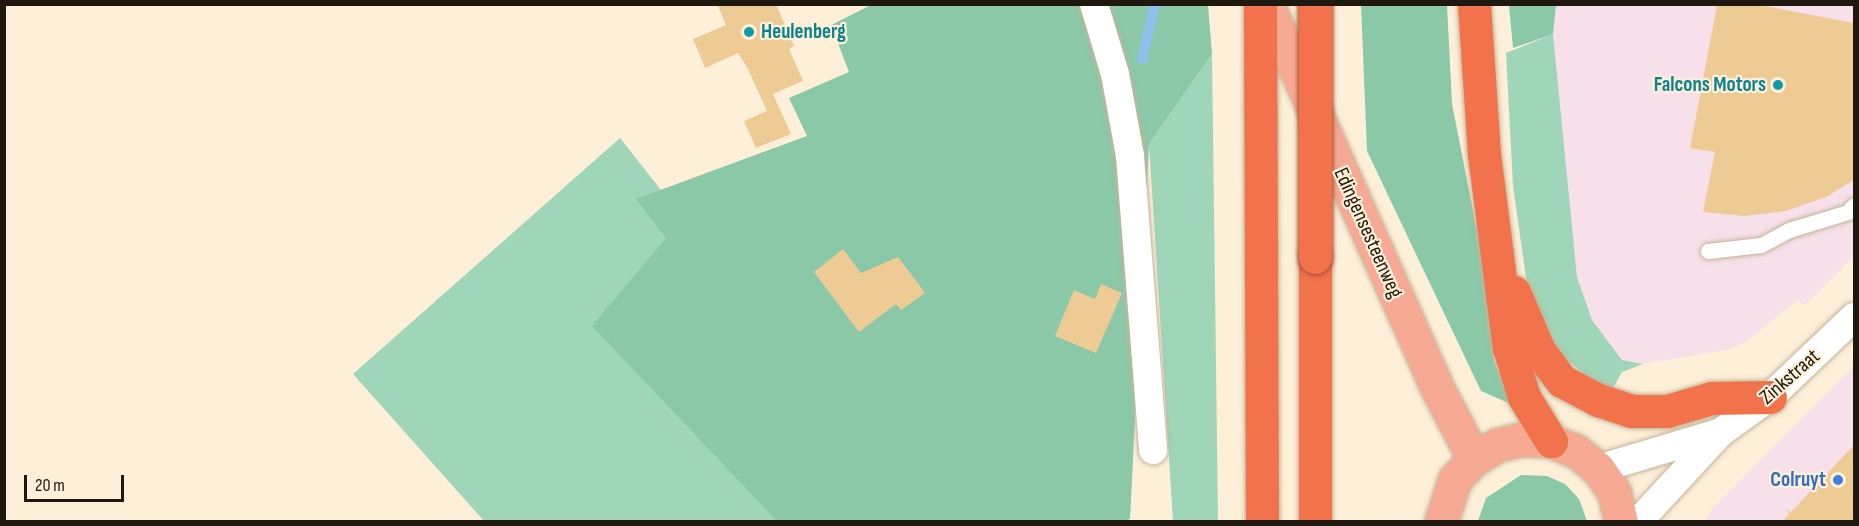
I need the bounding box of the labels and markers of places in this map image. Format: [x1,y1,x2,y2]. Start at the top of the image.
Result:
place label: Heulenberg [761,19,846,45]
marker: Heulenberg [742,25,756,39]
place label: Falcons Motors [1654,72,1766,98]
marker: Falcons Motors [1771,78,1785,92]
place label: Colruyt [1770,467,1826,493]
marker: Colruyt [1831,473,1845,487]

